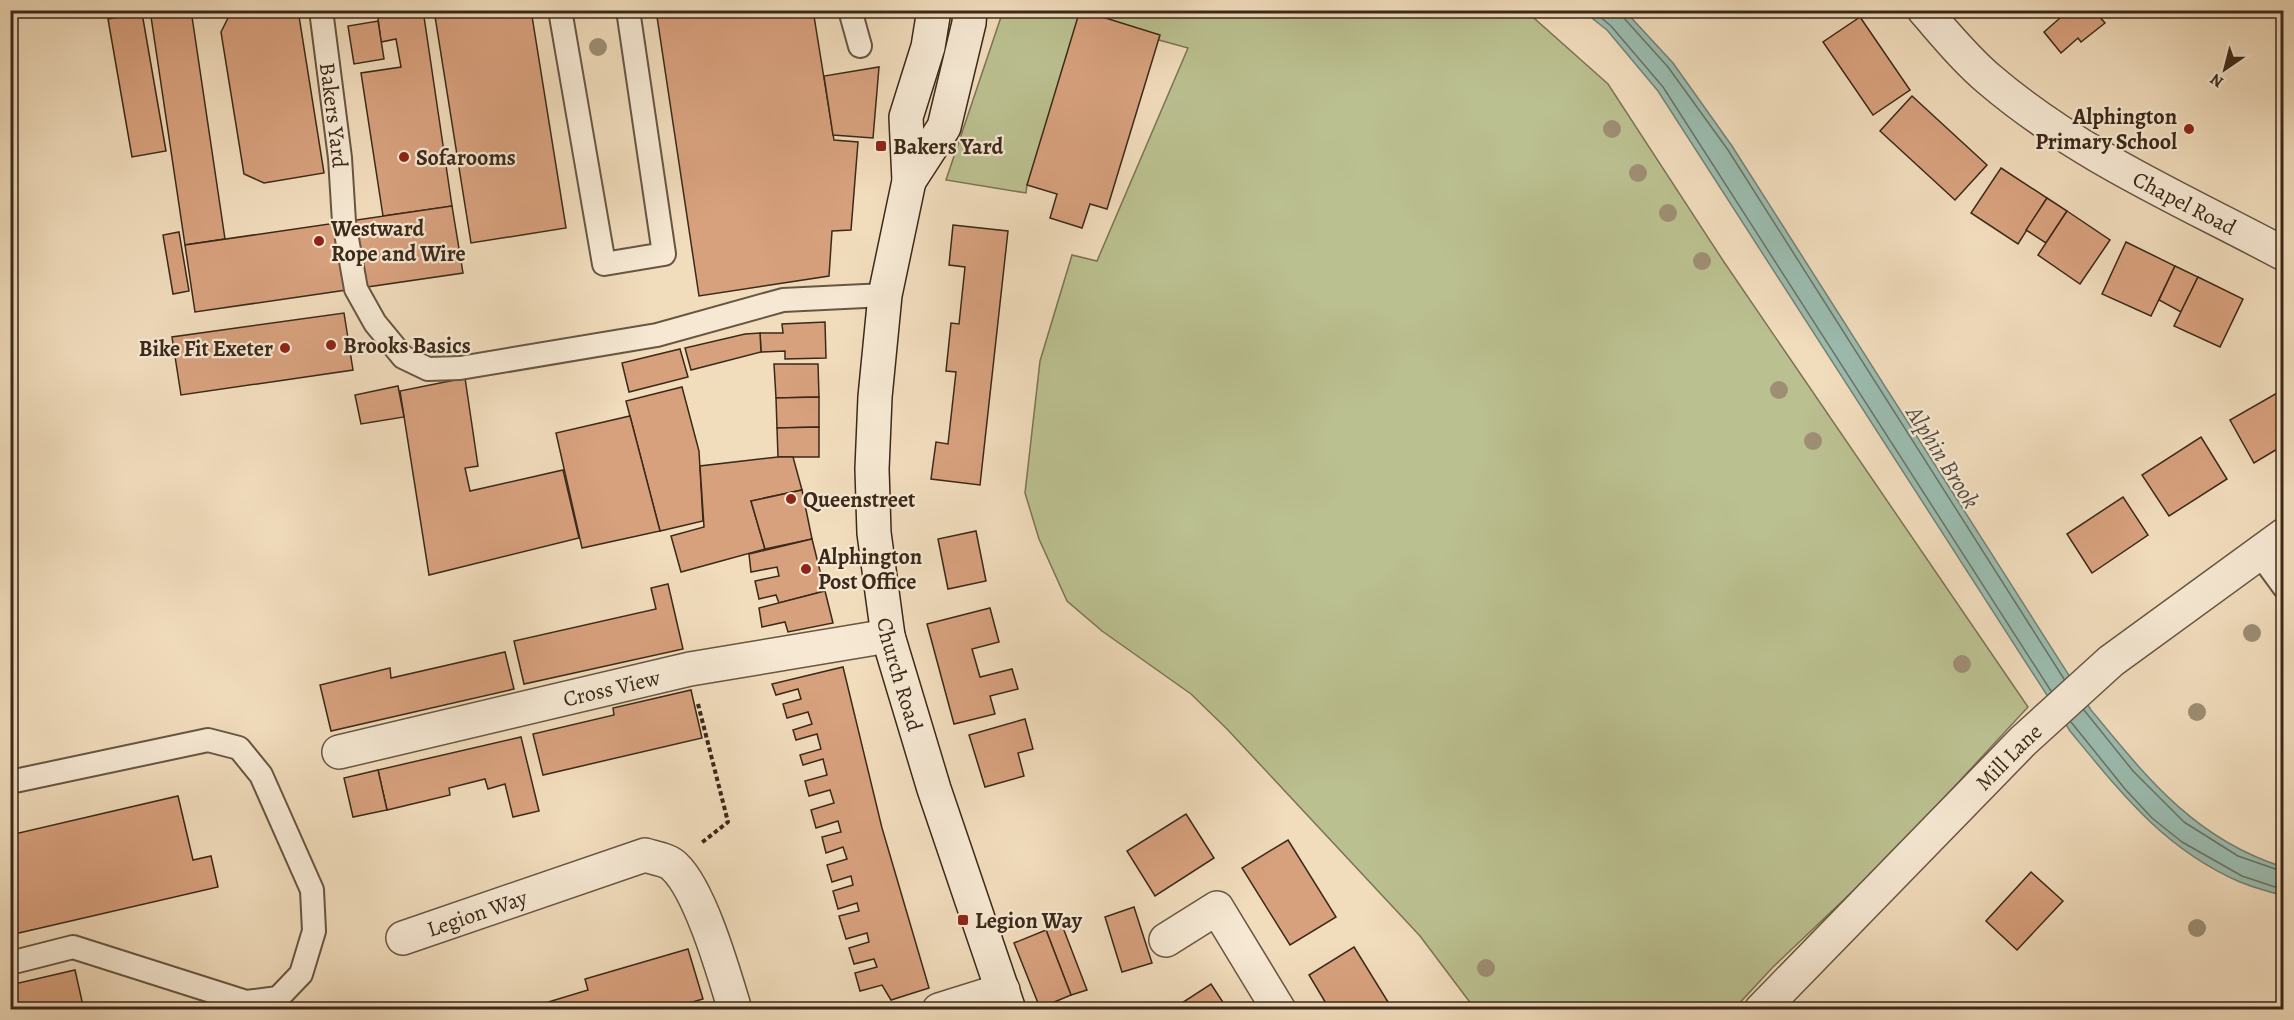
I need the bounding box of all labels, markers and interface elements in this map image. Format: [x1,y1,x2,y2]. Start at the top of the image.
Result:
north arrow [2195,39,2255,99]
street label: Bakers Yard [312,61,355,169]
text: N [2206,68,2228,93]
place label: Alphington Primary School [2035,102,2177,157]
marker: Alphington Primary School [2182,122,2196,136]
place label: Bakers Yard [893,132,1004,162]
marker: Bakers Yard [874,139,888,153]
place label: Sofarooms [416,143,516,173]
marker: Sofarooms [397,150,411,164]
street label: Chapel Road [2127,164,2241,243]
place label: Westward Rope and Wire [330,214,466,269]
marker: Westward Rope and Wire [312,234,326,248]
place label: Brooks Basics [343,331,471,361]
place label: Bike Fit Exeter [139,334,273,364]
marker: Brooks Basics [324,338,338,352]
marker: Bike Fit Exeter [278,341,292,355]
water label: Alphin Brook [1898,398,1987,515]
place label: Queenstreet [803,485,916,515]
marker: Queenstreet [784,492,798,506]
place label: Alphington Post Office [817,542,922,597]
marker: Alphington Post Office [799,562,813,576]
street label: Church Road [870,616,930,735]
street label: Cross View [560,662,664,714]
street label: Mill Lane [1969,717,2049,797]
street label: Legion Way [423,883,531,945]
place label: Legion Way [975,906,1083,936]
marker: Legion Way [956,913,970,927]

